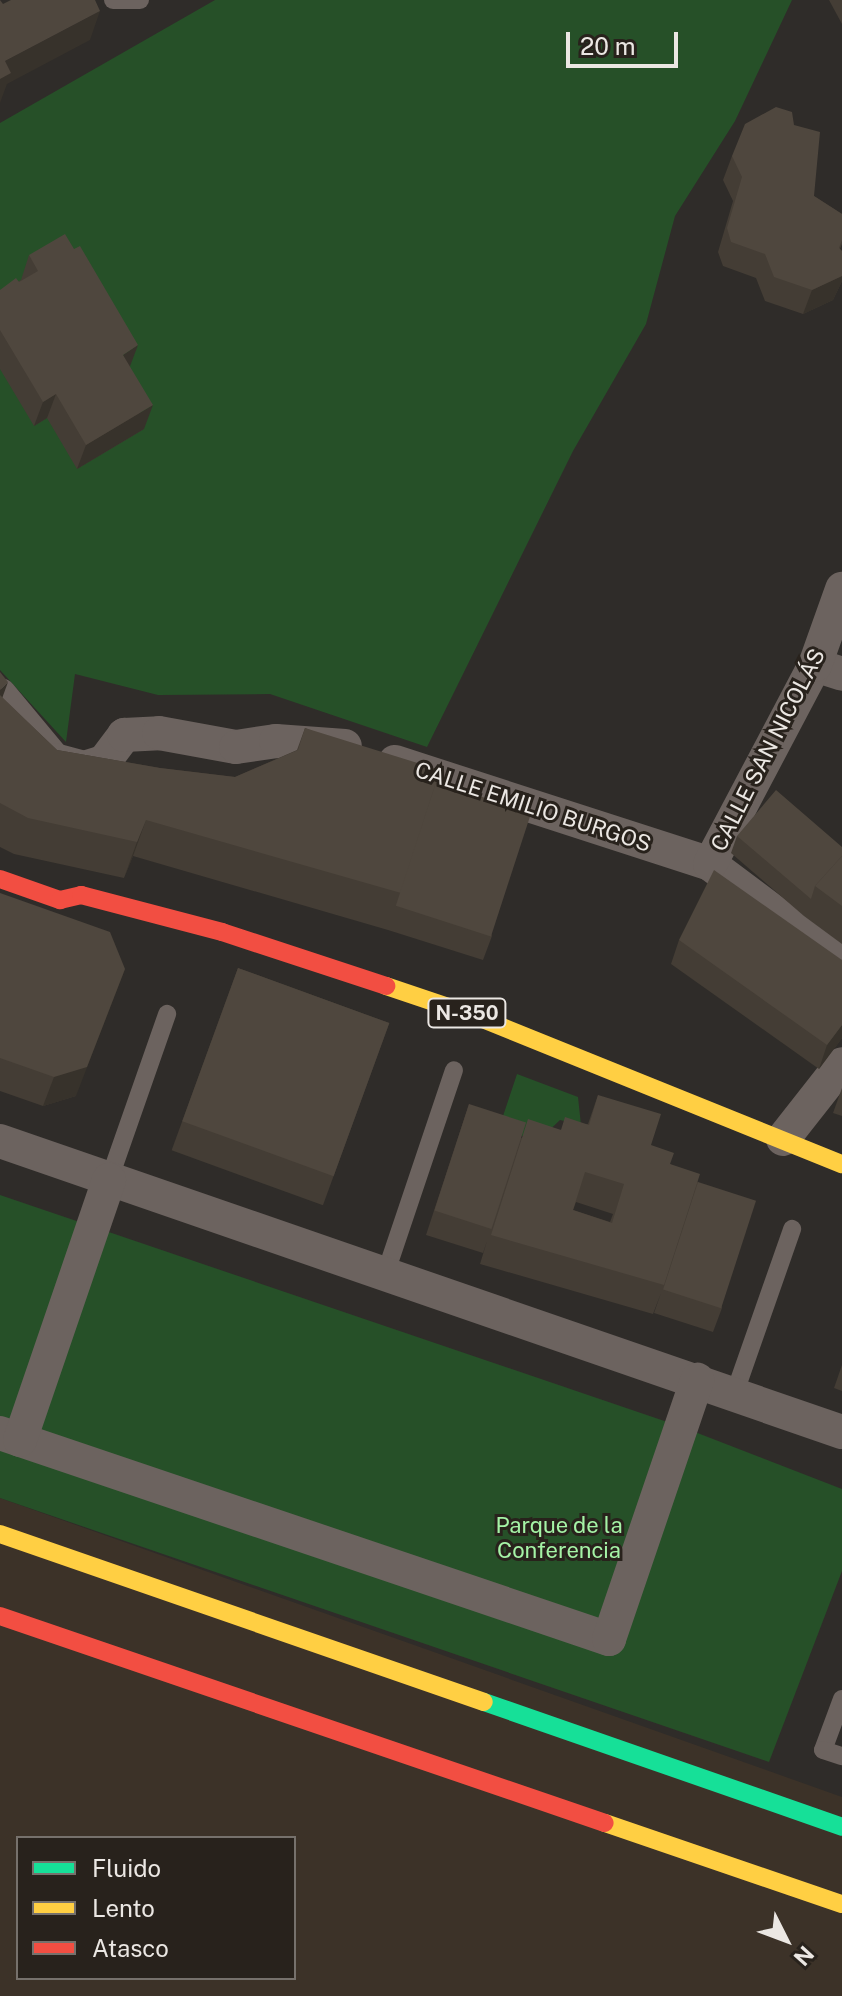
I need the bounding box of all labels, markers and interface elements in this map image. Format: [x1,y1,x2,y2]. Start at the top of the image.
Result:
scale bar [570,16,682,66]
text: 20 m [580,32,636,60]
street label: CALLE SAN NICOLÁS [705,644,831,856]
street label: CALLE EMILIO BURGOS [412,756,654,858]
road number: N-350 [427,997,507,1029]
park label: Parque de la Conferencia [495,1512,623,1564]
legend [16,1836,296,1980]
text: Fluido [92,1854,161,1882]
text: Lento [92,1894,155,1922]
north arrow [746,1900,826,1980]
text: Atasco [92,1934,169,1962]
text: N [788,1941,819,1971]

